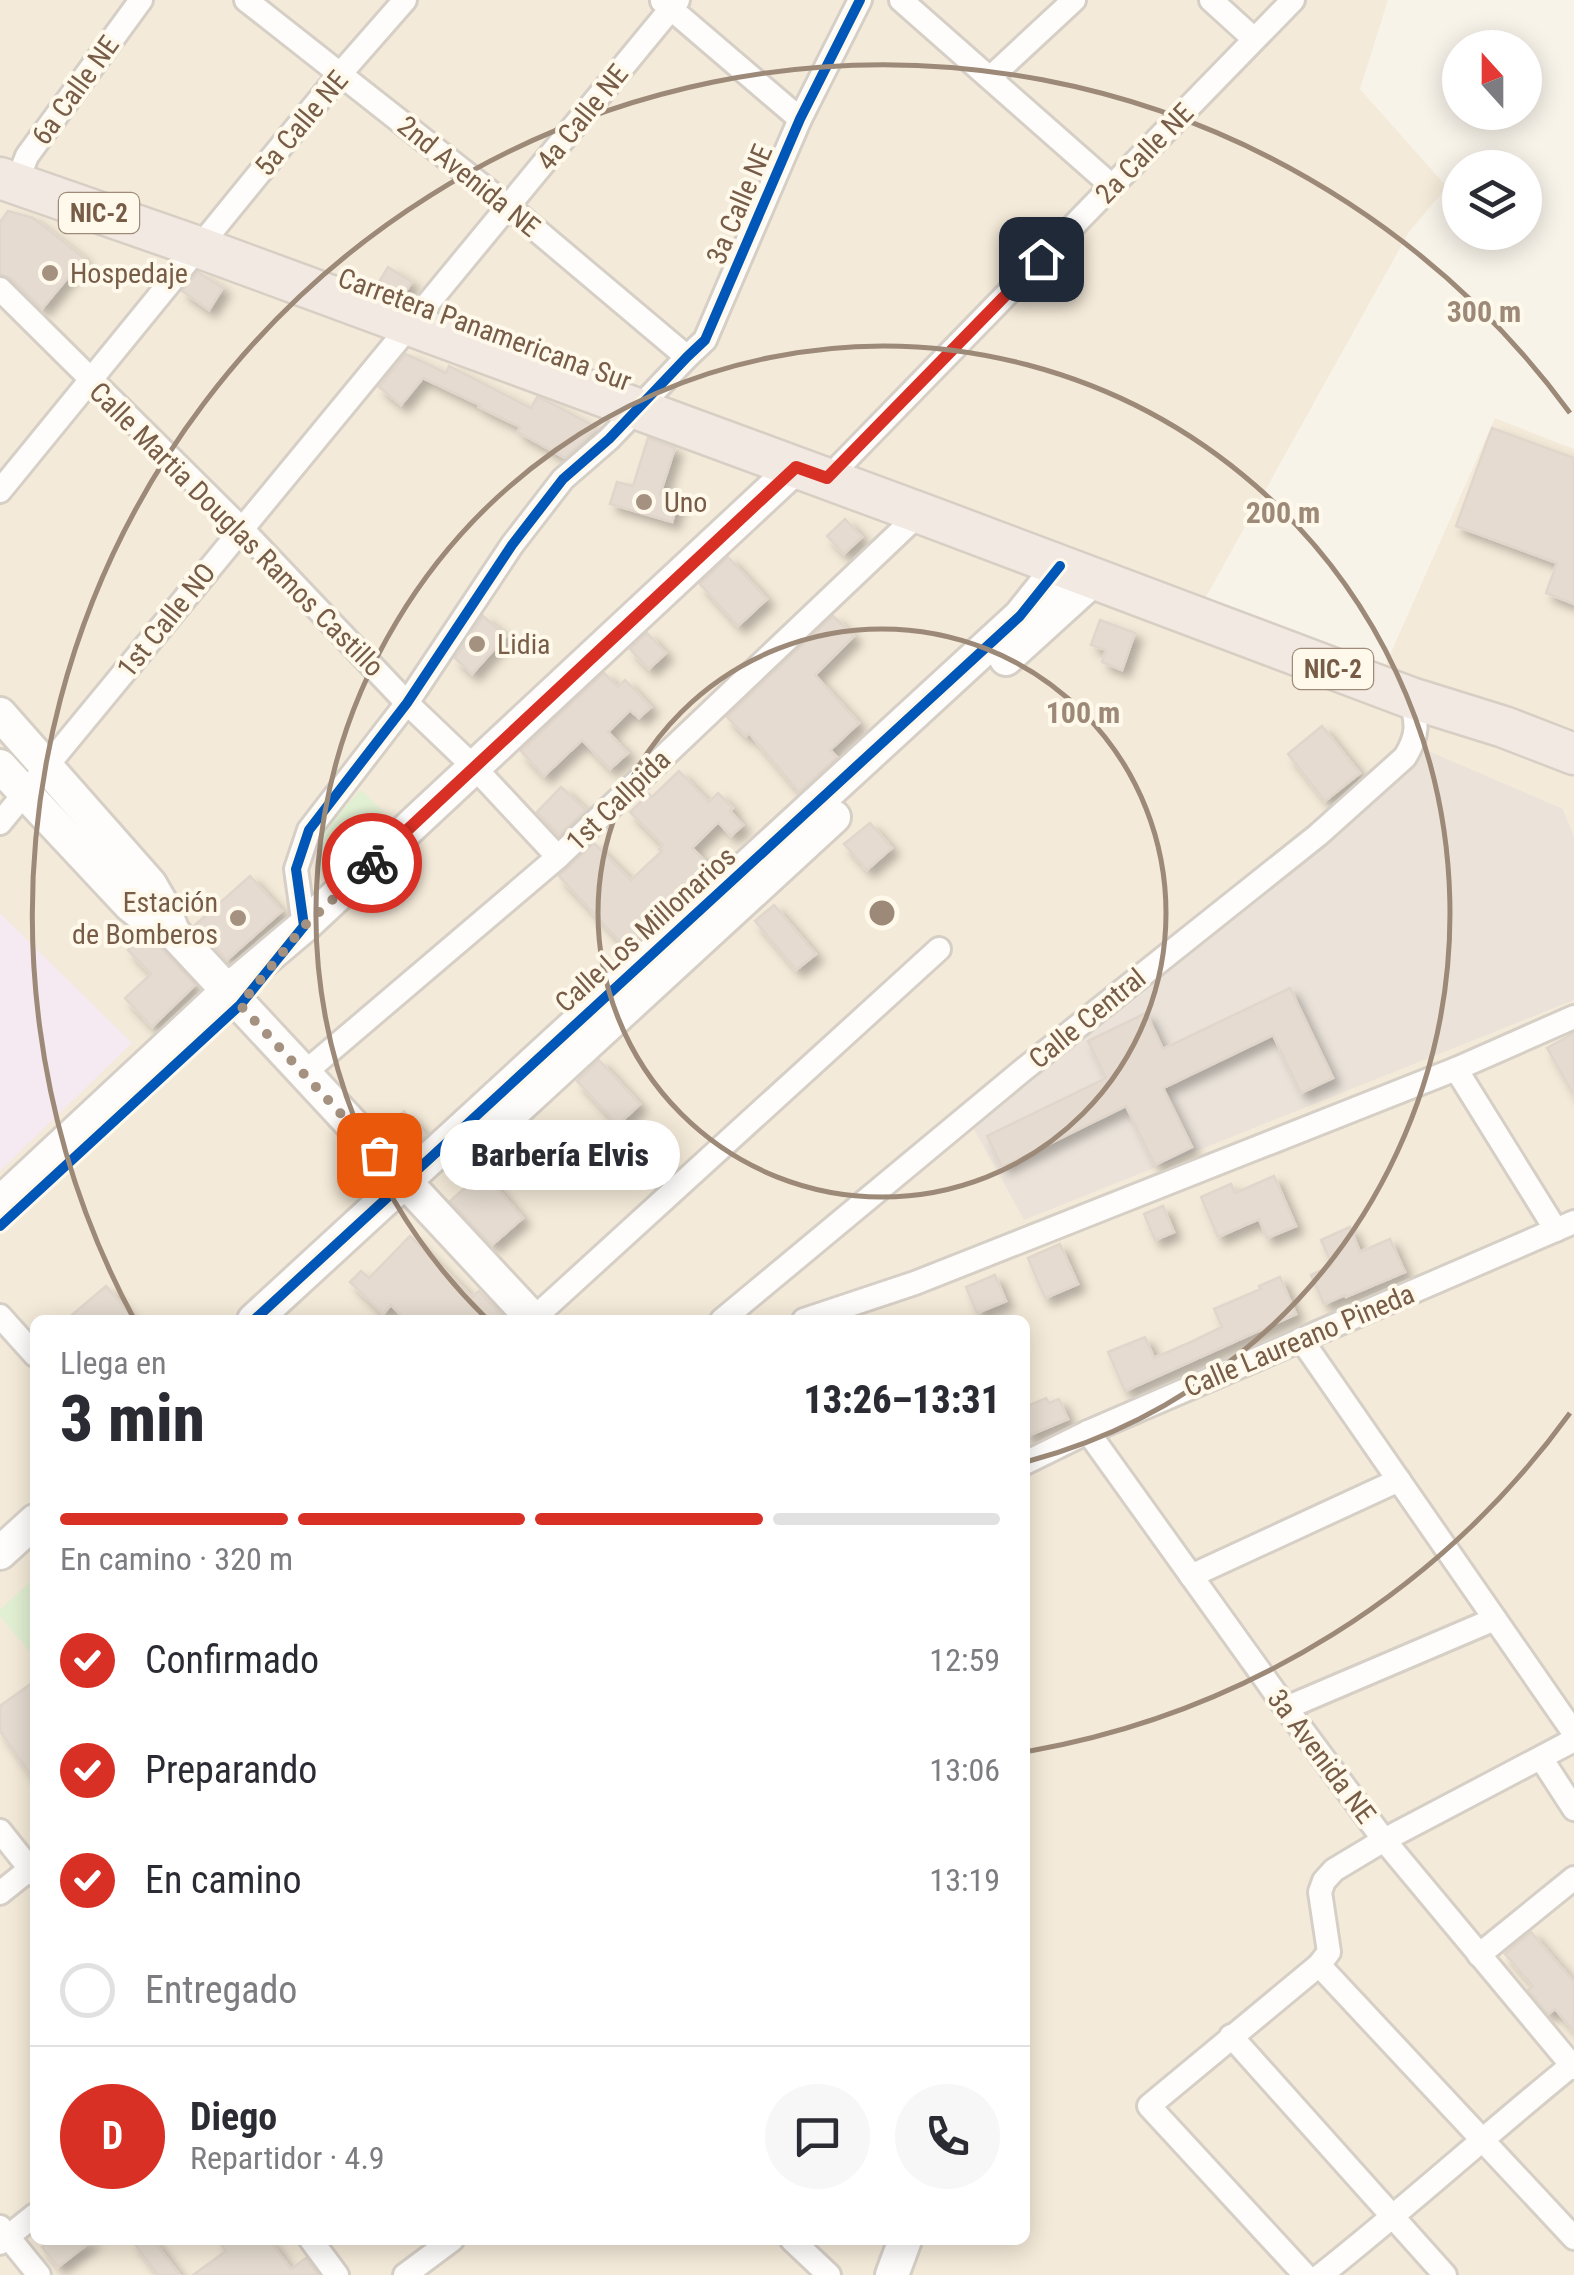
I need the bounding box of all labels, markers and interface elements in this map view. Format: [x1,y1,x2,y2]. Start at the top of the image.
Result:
street label: 6a Calle NE [25,29,126,151]
north arrow [1442,30,1542,130]
map controls [1442,30,1542,250]
street label: 4a Calle NE [530,58,635,177]
street label: 5a Calle NE [248,64,355,182]
street label: 2a Calle NE [1089,96,1200,210]
street label: 2nd Avenida NE [391,109,546,244]
street label: 3a Calle NE [700,139,779,269]
button: layers [1442,150,1542,250]
road number: NIC-2 [59,193,139,233]
pin [999,217,1084,302]
icon: home [1014,232,1069,287]
place label: Hospedaje [70,257,188,290]
street label: Carretera Panamericana Sur [334,261,636,398]
marker: Hospedaje [39,262,61,284]
text: 300 m [1447,294,1521,329]
street label: Calle Martia Douglas Ramos Castillo [83,375,391,683]
place label: Uno [664,486,707,519]
marker: Uno [633,491,655,513]
text: 200 m [1246,495,1320,530]
street label: 1st Calle NO [110,557,222,684]
place label: Lidia [497,628,550,661]
marker: Lidia [466,633,488,655]
road number: NIC-2 [1293,649,1373,689]
text: 100 m [1046,695,1120,730]
street label: 1st Callpida [560,743,677,858]
courier [322,813,422,913]
icon: bike [345,836,400,891]
street label: Calle Los Millonarios [548,840,742,1019]
place label: Estación de Bomberos [72,886,218,951]
centre of rings [864,895,900,931]
marker: Estación de Bomberos [227,907,249,929]
street label: Calle Central [1022,961,1152,1075]
pin [337,1113,422,1198]
callout: Barbería Elvis [439,1120,679,1190]
icon: bag [352,1128,407,1183]
text: Barbería Elvis [471,1136,649,1174]
street label: Calle Laureano Pineda [1179,1277,1419,1404]
text: Llega en [60,1344,167,1382]
text: 13:26–13:31 [803,1378,1000,1422]
text: 3 min [60,1381,205,1457]
text: En camino · 320 m [60,1540,293,1578]
icon: check [60,1633,115,1688]
text: Confirmado [145,1638,319,1682]
text: 12:59 [929,1641,1000,1679]
street label: 3a Avenida NE [1261,1683,1383,1830]
icon: check [60,1743,115,1798]
text: Preparando [145,1748,317,1792]
text: 13:06 [929,1751,1000,1789]
icon: check [60,1853,115,1908]
text: En camino [145,1858,302,1902]
text: 13:19 [929,1861,1000,1899]
text: Entregado [145,1968,297,2012]
button: chat [765,2084,870,2189]
button: phone [895,2084,1000,2189]
text: Diego [190,2095,277,2139]
text: D [102,2114,123,2158]
text: Repartidor · 4.9 [190,2139,385,2177]

